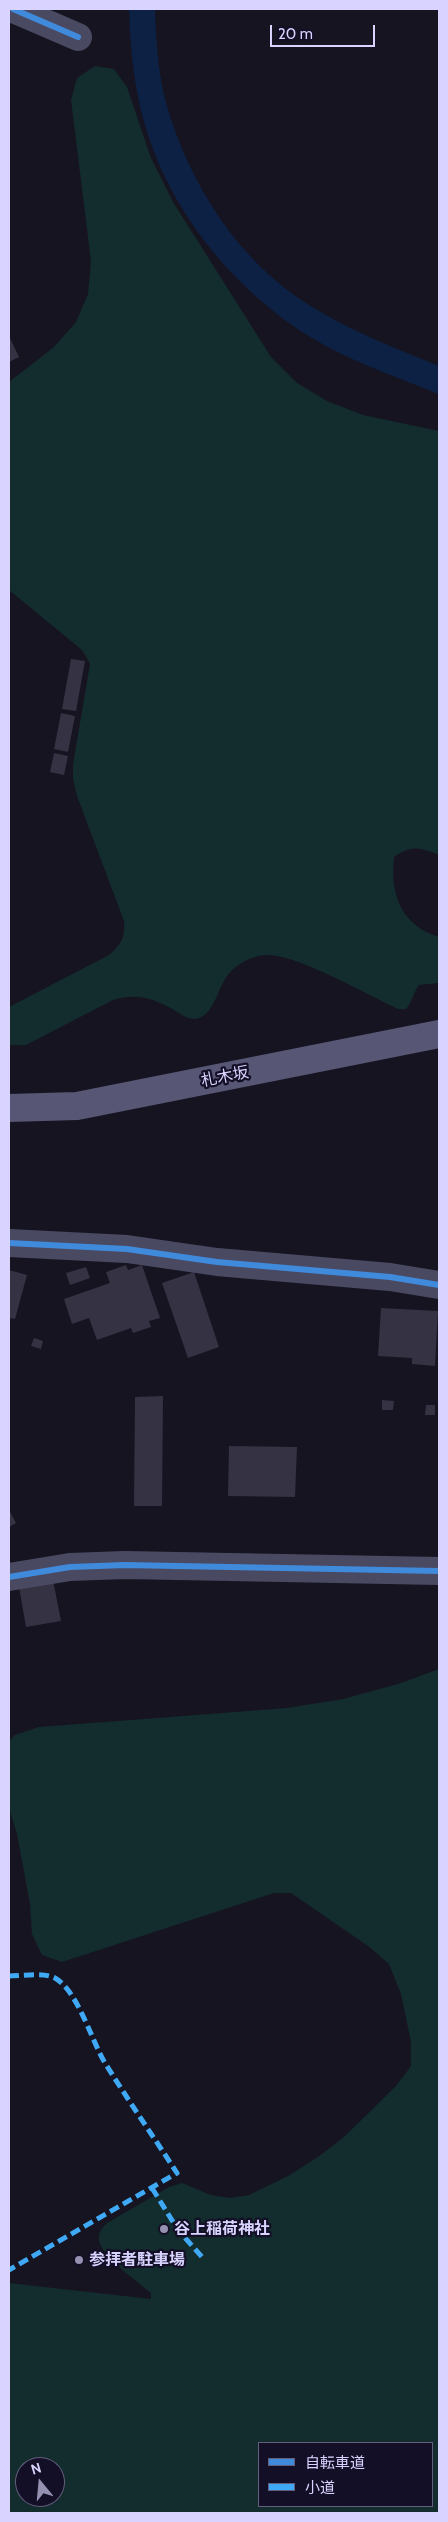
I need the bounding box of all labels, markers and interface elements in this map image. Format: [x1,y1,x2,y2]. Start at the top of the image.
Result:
scale bar [273,15,378,47]
text: 20 m [278,25,313,43]
street label: 札木坂 [200,1063,250,1091]
place label: 谷上稲荷神社 [174,2219,270,2239]
marker: 谷上稲荷神社 [158,2223,170,2235]
place label: 参拝者駐車場 [89,2250,185,2270]
marker: 参拝者駐車場 [73,2254,85,2266]
legend [258,2442,433,2507]
text: 自転車道 [305,2454,365,2472]
north arrow [15,2457,65,2507]
text: N [29,2459,43,2479]
text: 小道 [305,2479,335,2497]

